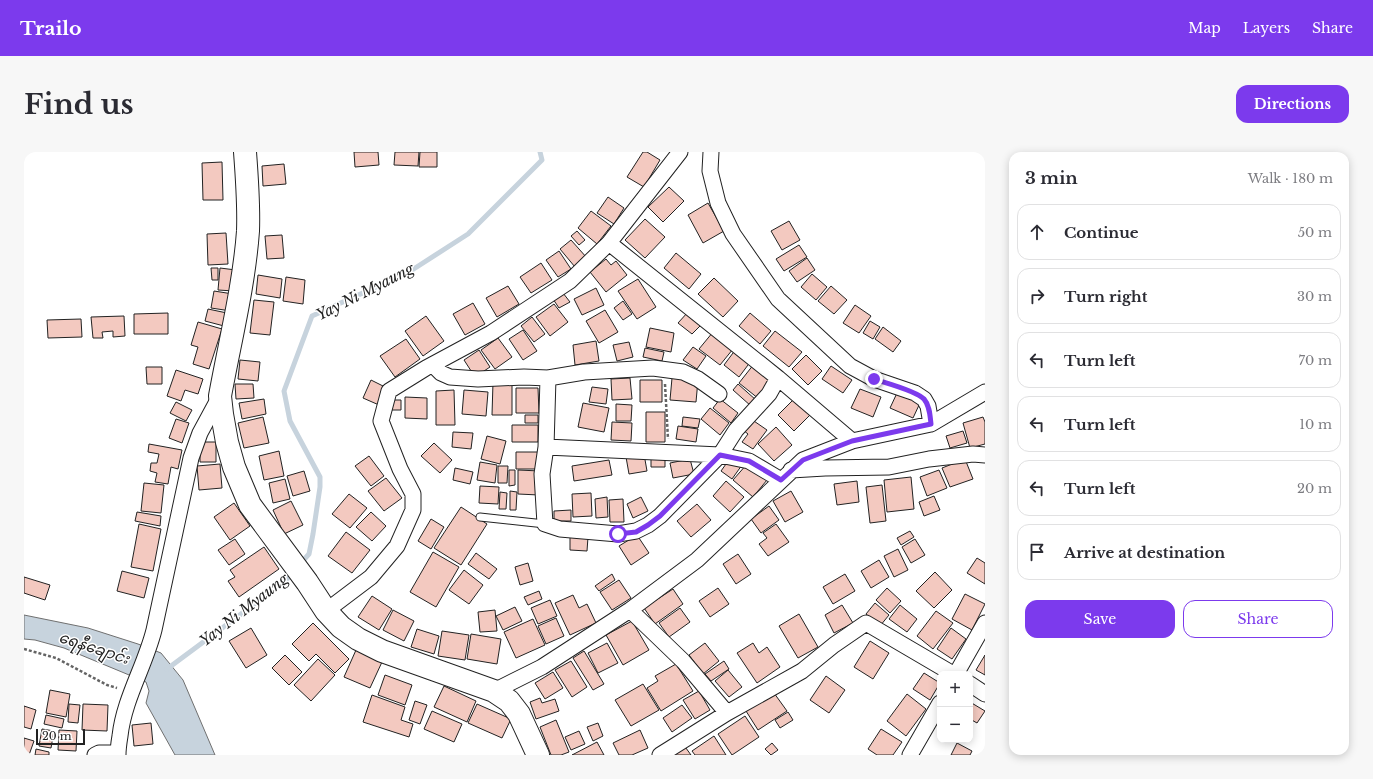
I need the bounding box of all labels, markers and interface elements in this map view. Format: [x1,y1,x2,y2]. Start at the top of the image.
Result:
text: Trailo [20,17,82,40]
text: Map [1188,19,1221,37]
text: Layers [1243,19,1290,37]
text: Share [1312,19,1353,37]
button: Directions [1236,85,1349,123]
text: Find us [24,87,134,122]
text: 3 min [1025,168,1078,189]
text: Walk · 180 m [1248,170,1333,187]
icon: ahead [1026,221,1048,243]
text: Continue [1064,223,1139,242]
text: 50 m [1298,224,1332,241]
water label: Yay Ni Myaung [313,258,418,324]
icon: right [1026,285,1048,307]
text: Turn right [1064,287,1147,306]
text: 30 m [1297,288,1332,305]
icon: left [1026,349,1048,371]
text: Turn left [1064,351,1135,370]
text: 70 m [1299,352,1332,369]
route end [865,370,883,388]
icon: left [1026,413,1048,435]
text: Turn left [1064,415,1135,434]
text: 10 m [1299,416,1332,433]
icon: left [1026,477,1048,499]
text: Turn left [1064,479,1135,498]
text: 20 m [1297,480,1332,497]
route start [609,525,627,543]
icon: arrive [1026,541,1048,563]
text: Arrive at destination [1064,543,1225,562]
water label: Yay Ni Myaung [195,569,292,650]
button: Save [1025,600,1175,638]
button: Share [1183,600,1333,638]
water label: ရေနီချောင်း [55,626,133,671]
map controls [937,671,973,743]
button: + [937,671,973,707]
button: − [937,707,973,743]
scale bar [36,727,85,746]
text: 20 m [42,729,72,743]

